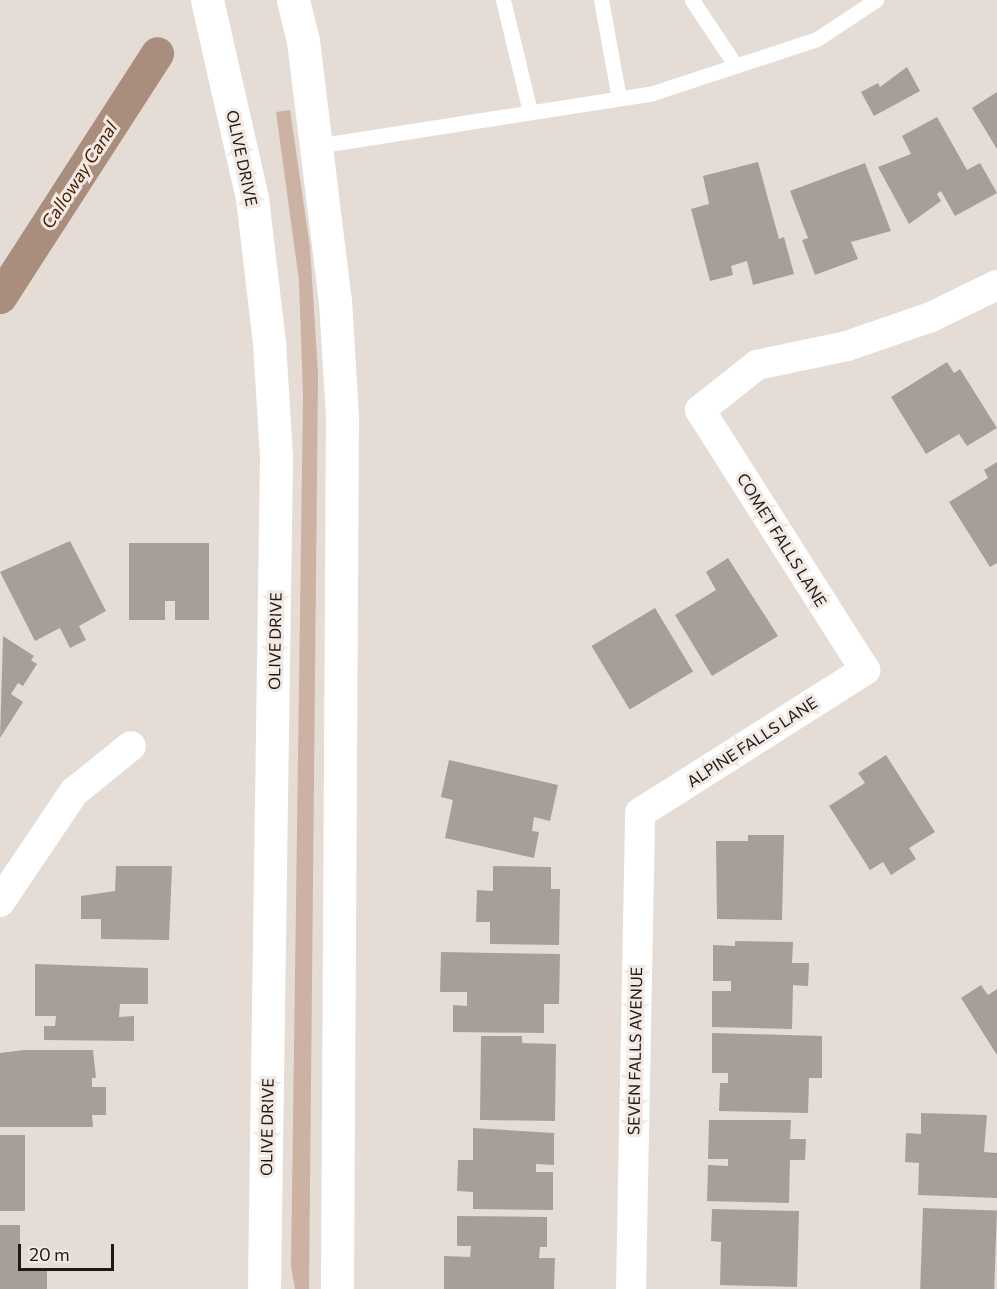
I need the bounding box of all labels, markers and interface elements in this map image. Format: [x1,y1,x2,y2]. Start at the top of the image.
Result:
street label: OLIVE DRIVE [222,108,262,208]
water label: Calloway Canal [36,117,122,233]
street label: COMET FALLS LANE [733,470,831,610]
street label: OLIVE DRIVE [265,592,285,690]
street label: ALPINE FALLS LANE [683,693,821,791]
street label: SEVEN FALLS AVENUE [624,967,646,1135]
street label: OLIVE DRIVE [257,1078,277,1176]
scale bar [21,1232,117,1270]
text: 20 m [29,1243,70,1265]

